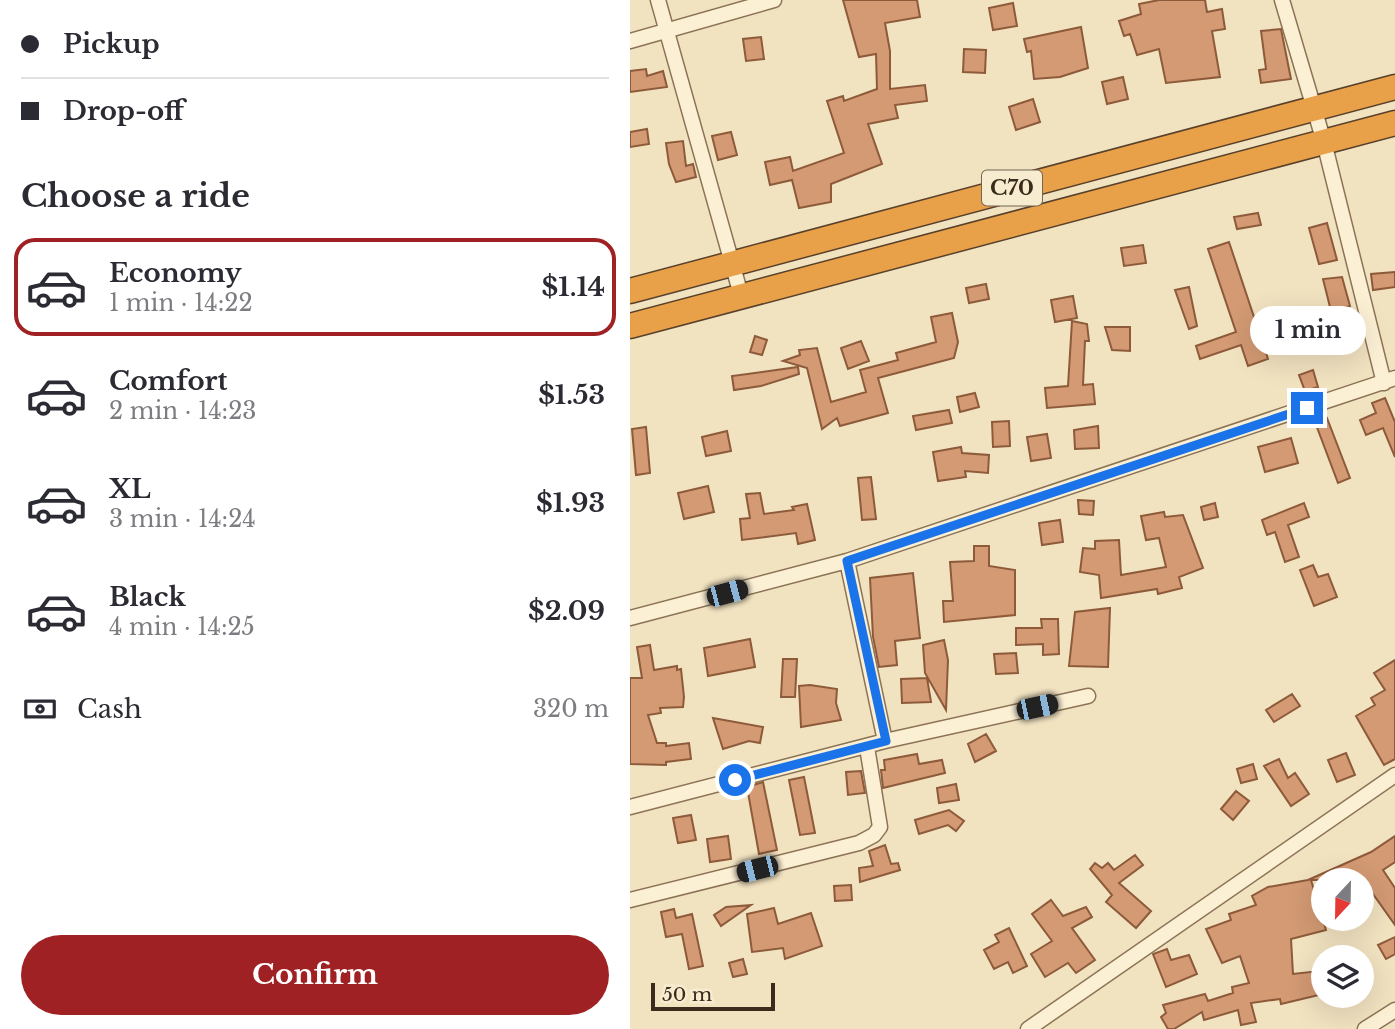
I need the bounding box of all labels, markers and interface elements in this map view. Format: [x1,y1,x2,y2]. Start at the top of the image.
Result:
text: Pickup [63,28,160,60]
text: Drop-off [63,95,184,127]
road number: C70 [982,170,1042,206]
text: Choose a ride [21,176,250,216]
icon: car [25,256,88,319]
text: Economy [109,257,242,289]
text: $1.14 [542,271,605,303]
text: 1 min · 14:22 [109,289,253,317]
callout: 1 min [1249,306,1365,356]
text: 1 min [1275,316,1341,344]
icon: car [25,364,88,427]
text: Comfort [109,365,227,397]
text: $1.53 [538,379,605,411]
route end [1291,392,1323,424]
text: 2 min · 14:23 [109,397,257,425]
icon: car [25,472,88,535]
text: XL [109,473,151,505]
text: $1.93 [536,487,605,519]
text: 3 min · 14:24 [109,505,256,533]
car [704,577,751,609]
icon: car [25,580,88,643]
text: Black [109,581,186,613]
text: $2.09 [528,595,605,627]
text: 4 min · 14:25 [109,613,255,641]
icon: cash [21,690,59,728]
car [1015,692,1060,722]
text: Cash [77,693,142,725]
text: 320 m [533,695,609,723]
route start [719,764,751,796]
car [735,854,780,884]
north arrow [1311,868,1374,931]
map controls [1311,868,1374,1008]
button: Confirm [21,935,609,1015]
button: layers [1311,945,1374,1008]
scale bar [651,980,775,1012]
text: 50 m [662,983,712,1006]

